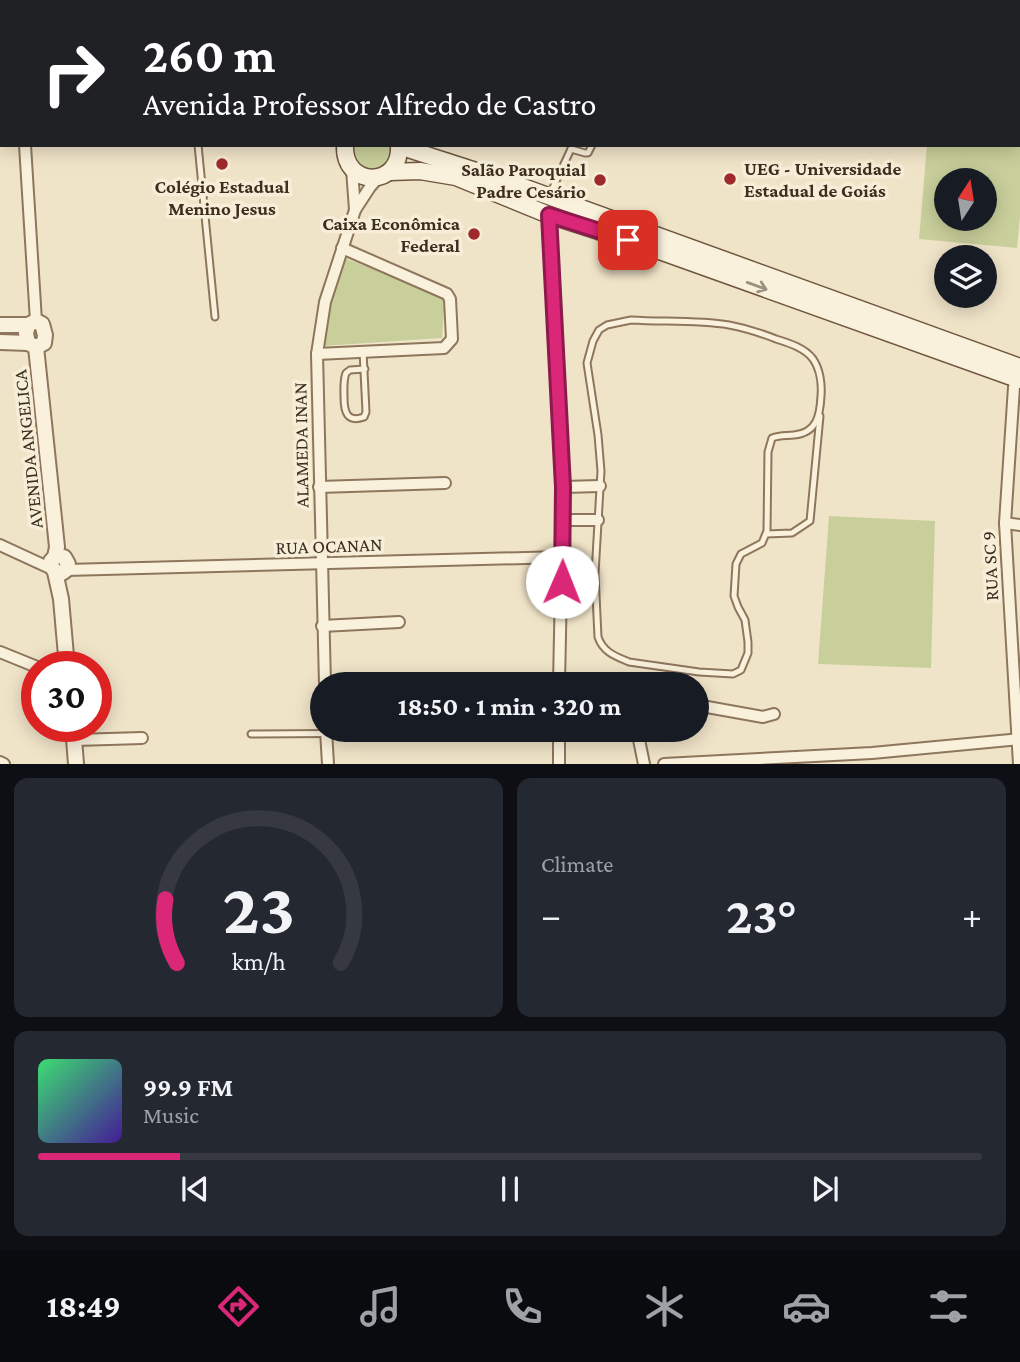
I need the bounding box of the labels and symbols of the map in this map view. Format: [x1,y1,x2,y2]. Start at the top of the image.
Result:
marker: Colégio Estadual Menino Jesus [214,156,230,172]
place label: UEG - Universidade Estadual de Goiás [744,158,901,201]
place label: Salão Paroquial Padre Cesário [461,159,586,202]
north arrow [934,168,998,231]
marker: UEG - Universidade Estadual de Goiás [722,171,738,187]
marker: Salão Paroquial Padre Cesário [592,172,608,188]
place label: Colégio Estadual Menino Jesus [155,176,290,219]
pin [598,210,658,270]
place label: Caixa Econômica Federal [322,213,461,256]
marker: Caixa Econômica Federal [466,226,482,242]
one-way arrow [745,281,767,293]
street label: AVENIDA ANGELICA [9,368,47,529]
street label: ALAMEDA INAN [289,382,313,508]
street label: RUA SC 9 [978,531,1002,601]
street label: RUA OCANAN [275,534,383,558]
position arrow [525,545,599,619]
speed limit sign: 30 [21,651,112,742]

